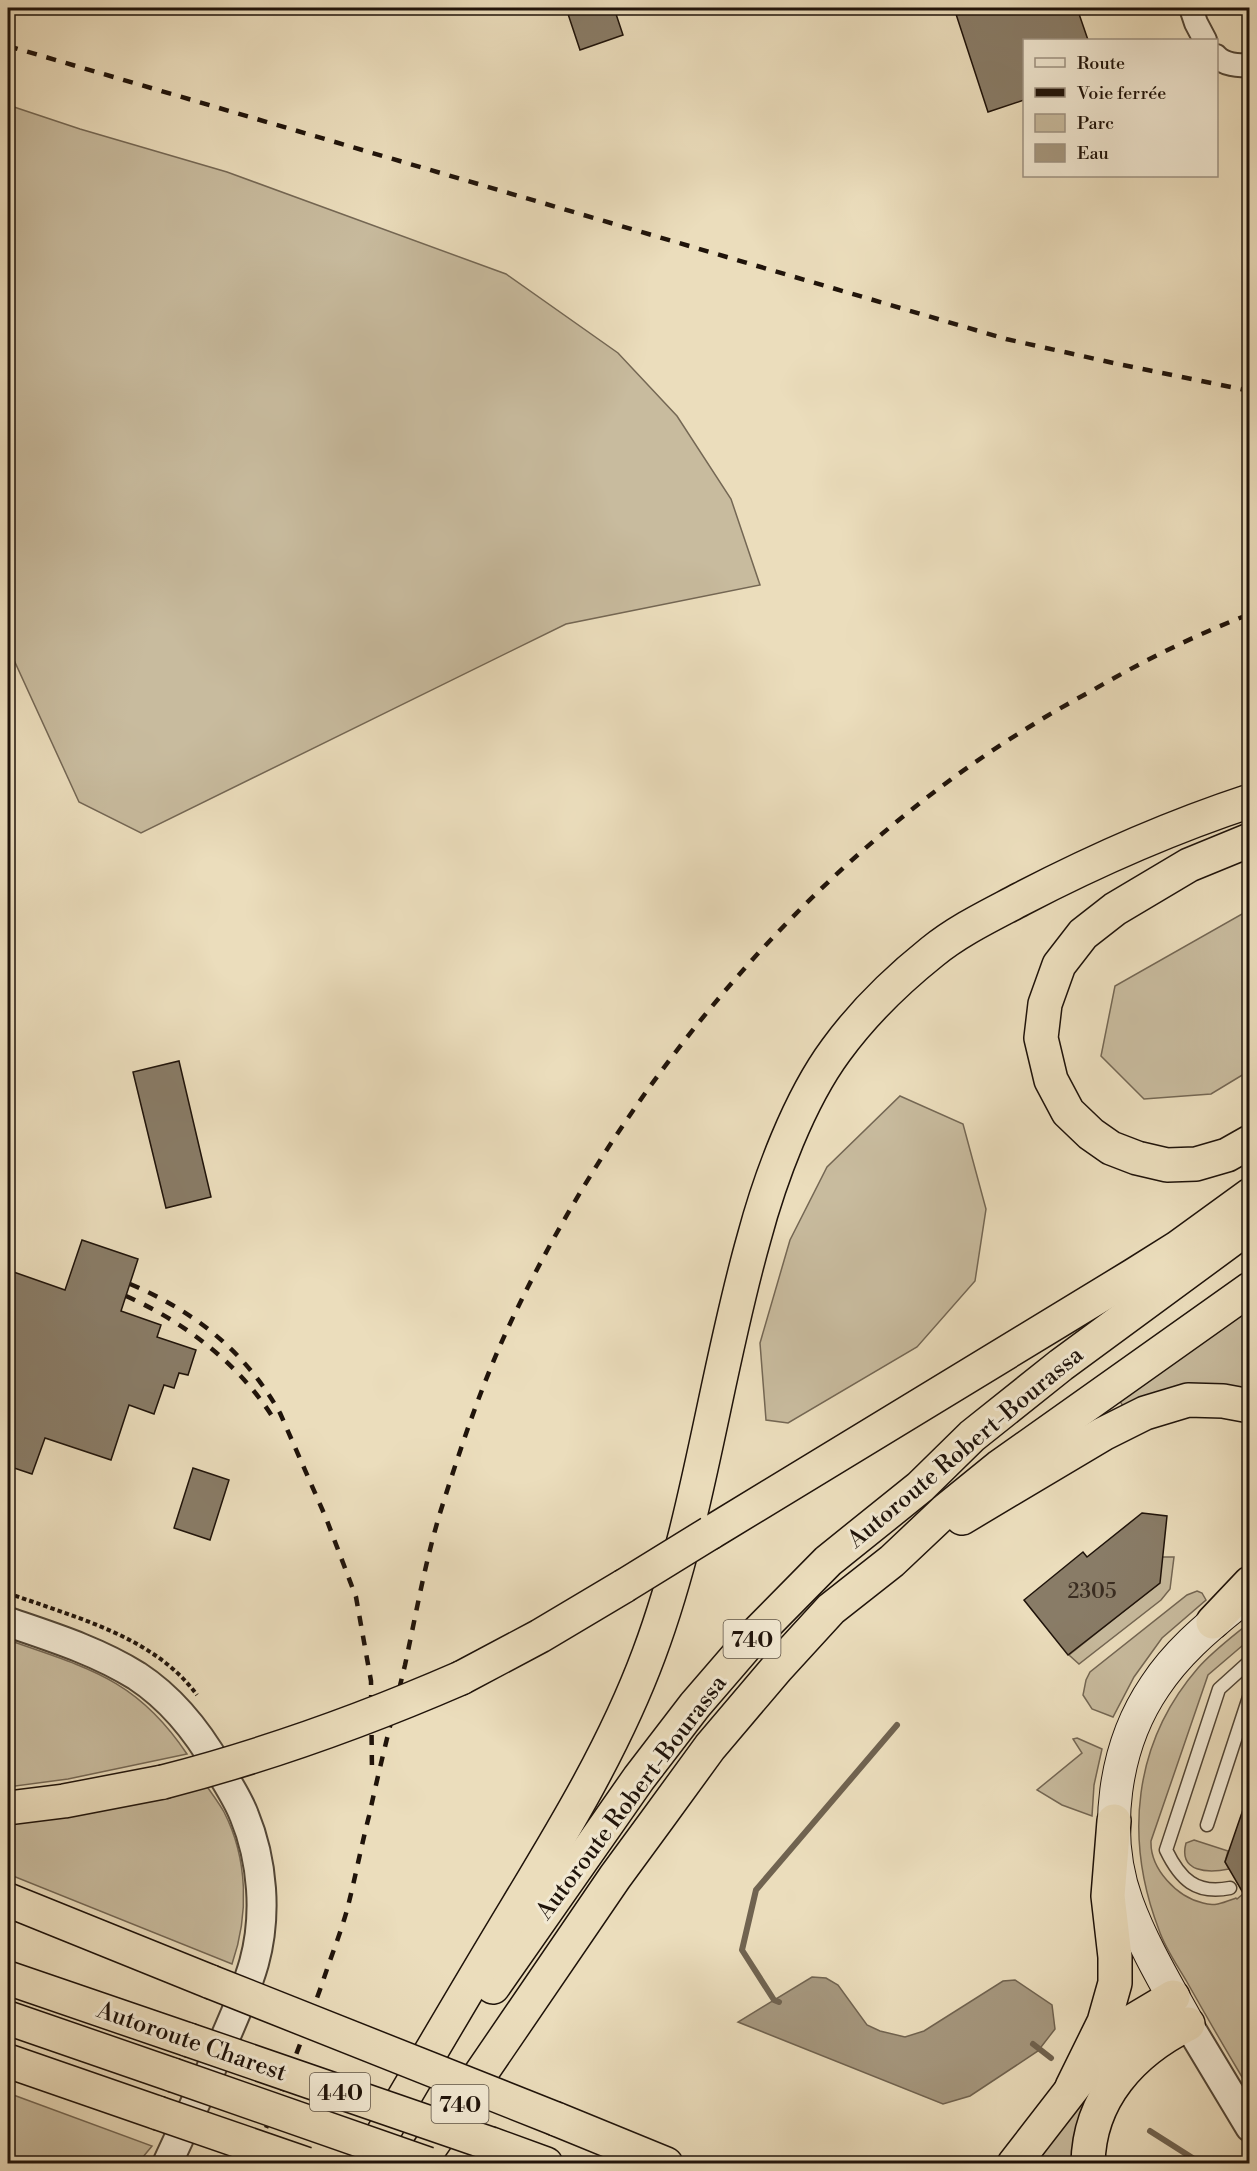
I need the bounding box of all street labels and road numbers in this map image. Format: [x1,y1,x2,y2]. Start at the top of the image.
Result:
street label: Autoroute Robert-Bourassa [841,1340,1090,1556]
road number: 740 [724,1620,780,1658]
street label: Autoroute Robert-Bourassa [529,1669,734,1927]
street label: Autoroute Charest [92,1995,291,2089]
road number: 440 [310,2073,370,2111]
road number: 740 [432,2085,488,2123]

